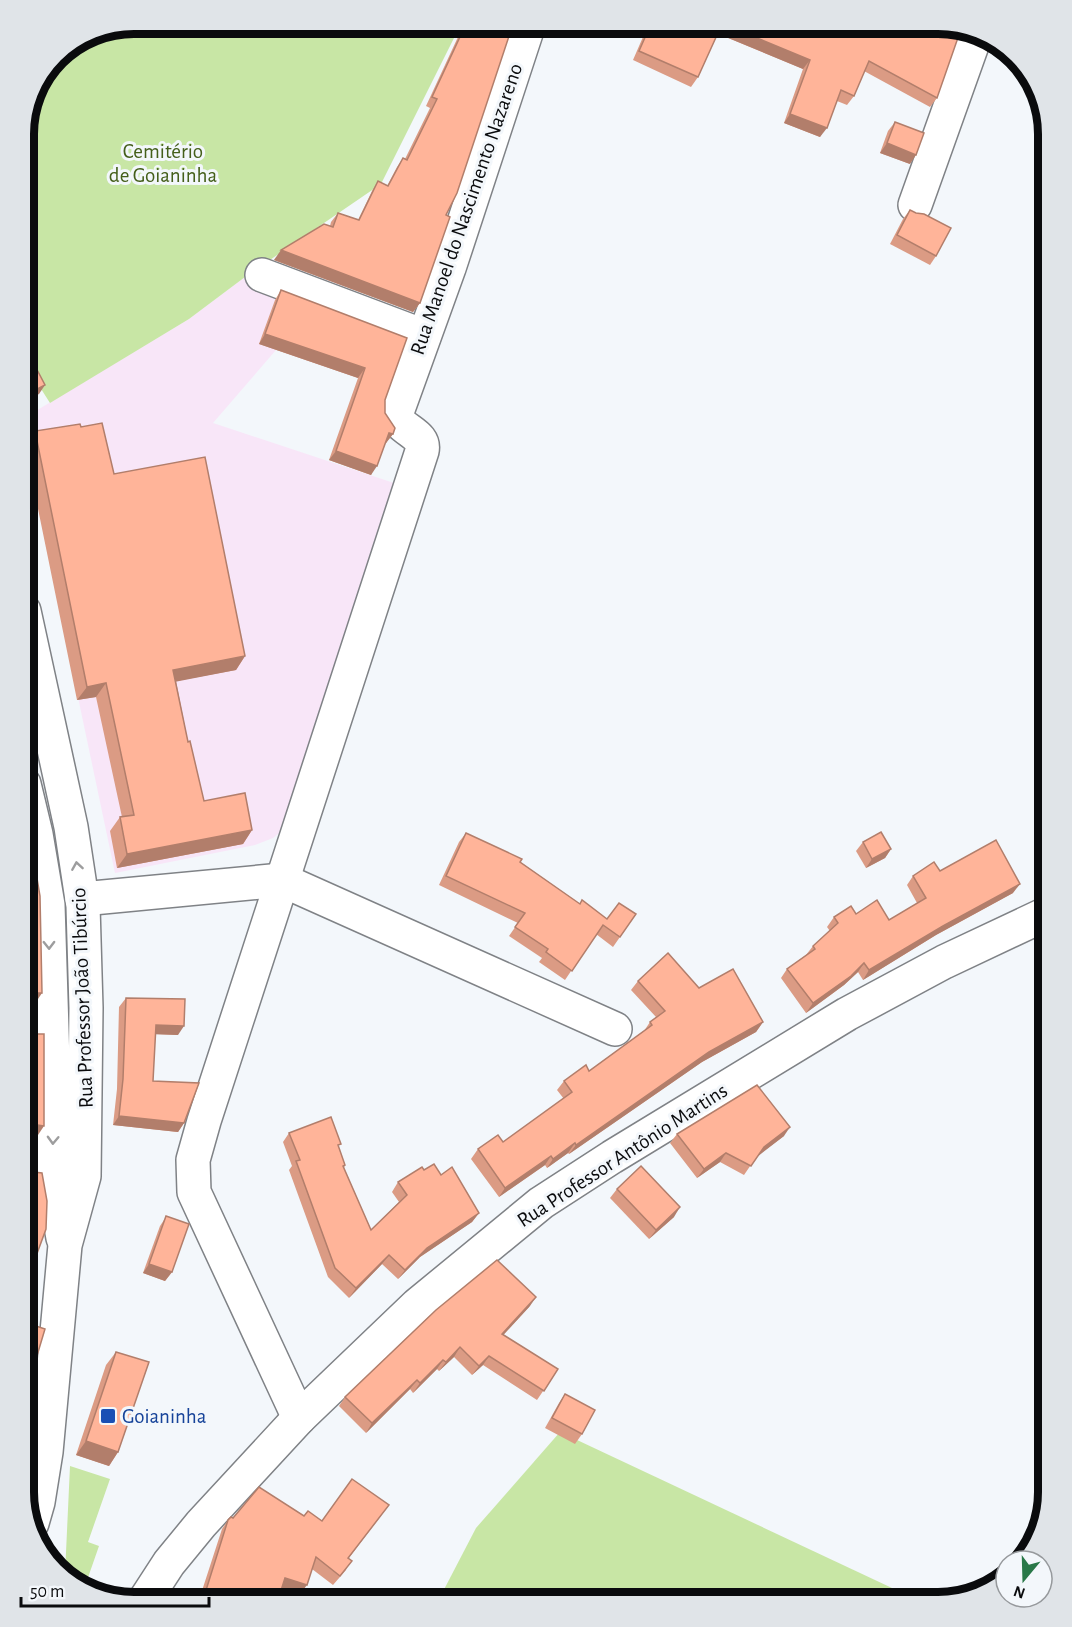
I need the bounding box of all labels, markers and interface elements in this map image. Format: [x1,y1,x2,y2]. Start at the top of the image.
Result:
street label: Rua Manoel do Nascimento Nazareno [407,61,526,357]
park label: Cemitério de Goianinha [109,141,218,186]
one-way arrow [71,861,83,870]
street label: Rua Professor João Tibúrcio [68,887,97,1109]
one-way arrow [43,941,55,950]
street label: Rua Professor Antônio Martins [513,1080,731,1231]
one-way arrow [46,1136,59,1145]
place label: Goianinha [122,1406,207,1427]
marker: Goianinha [99,1407,117,1425]
north arrow [994,1549,1054,1609]
scale bar [21,1570,208,1608]
text: 50 m [30,1583,64,1601]
text: N [1012,1583,1027,1602]

